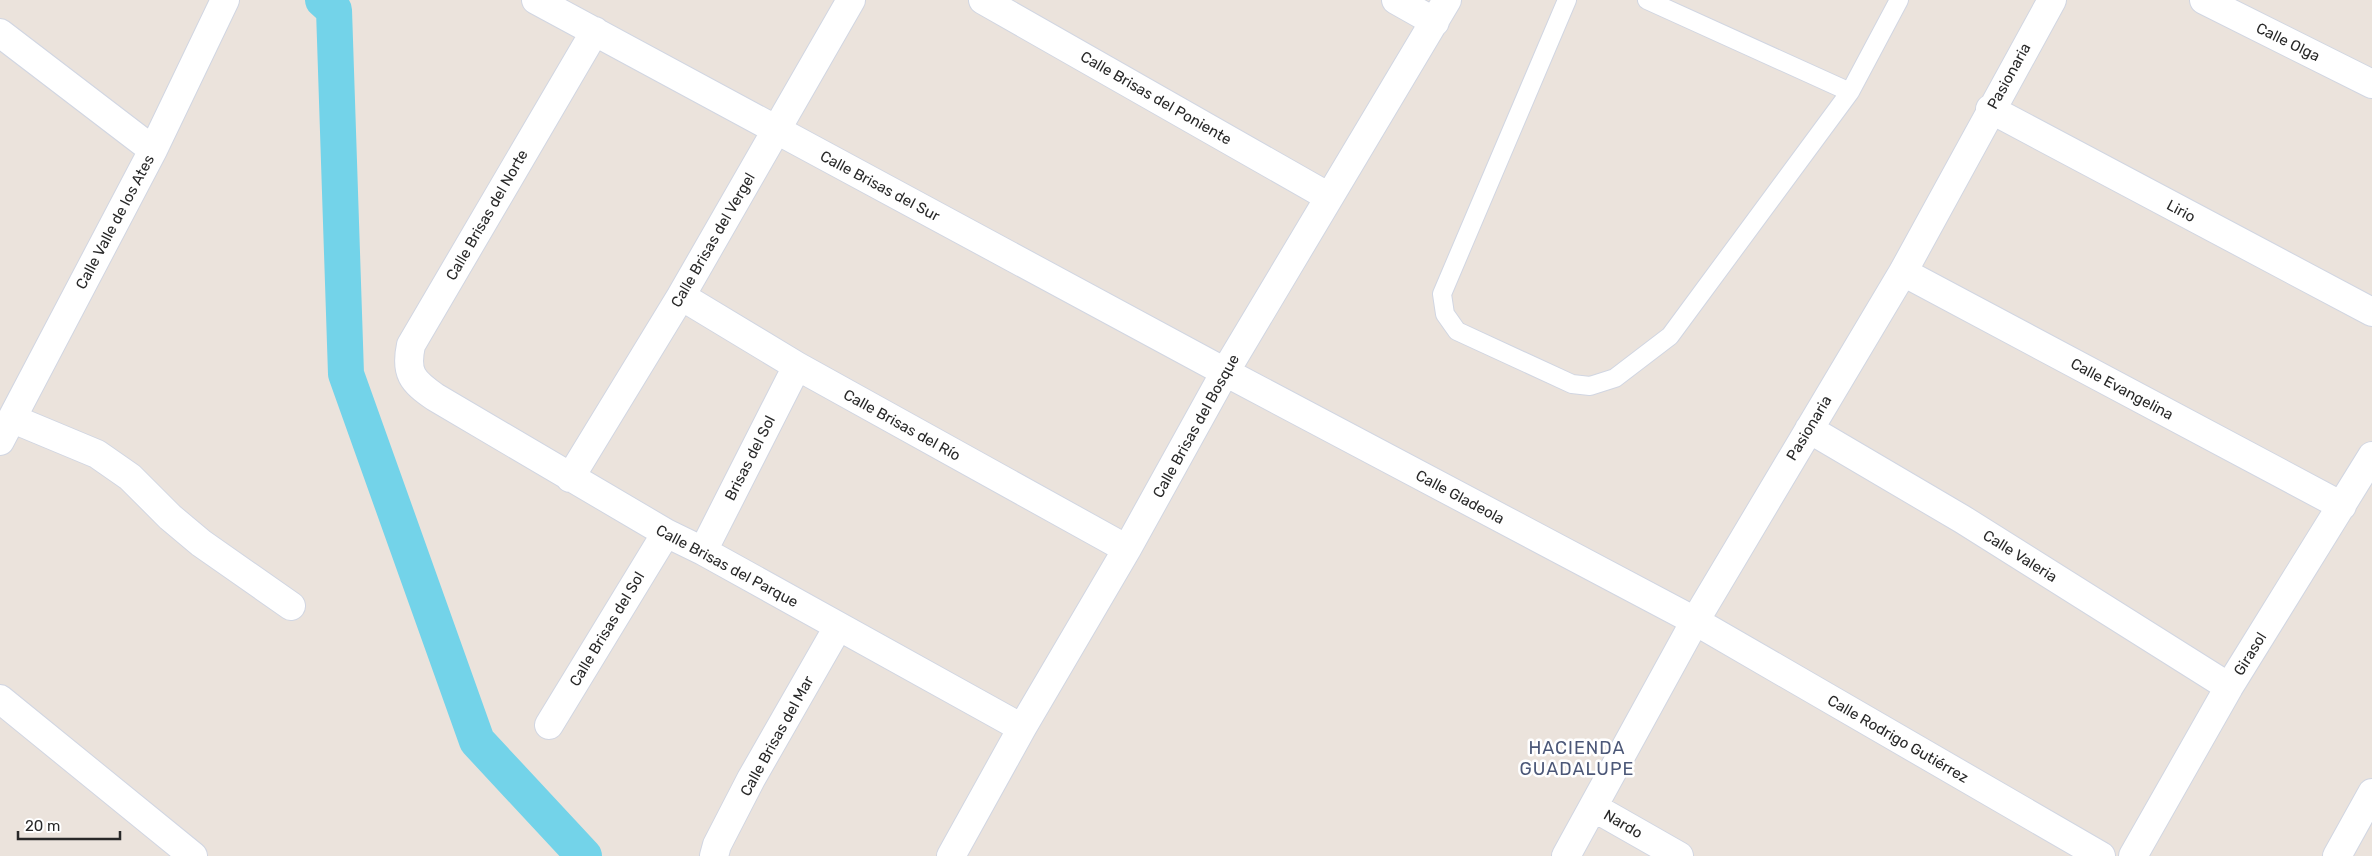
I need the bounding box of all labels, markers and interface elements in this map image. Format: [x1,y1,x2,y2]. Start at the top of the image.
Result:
street label: Calle Olga [2253,19,2323,65]
street label: Pasionaria [1984,40,2034,112]
street label: Calle Brisas del Poniente [1077,47,1235,149]
street label: Calle Brisas del Norte [442,146,532,284]
street label: Calle Brisas del Sur [817,147,943,225]
street label: Calle Valle de los Ates [72,151,158,292]
street label: Calle Brisas del Vergel [667,169,759,311]
street label: Lirio [2164,196,2198,226]
street label: Calle Brisas del Bosque [1149,351,1243,501]
street label: Calle Evangelina [2067,354,2177,424]
street label: Calle Brisas del Río [840,385,964,465]
street label: Pasionaria [1783,392,1835,464]
street label: Brisas del Sol [721,413,779,503]
street label: Calle Gladeola [1413,466,1507,528]
street label: Calle Brisas del Parque [653,521,801,611]
street label: Calle Valeria [1980,526,2060,586]
street label: Calle Brisas del Sol [566,568,648,690]
street label: Girasol [2230,629,2270,679]
street label: Calle Brisas del Mar [736,672,818,799]
street label: Calle Rodrigo Gutiérrez [1824,691,1972,787]
district label: HACIENDA GUADALUPE [1520,737,1634,780]
street label: Nardo [1600,806,1646,842]
scale bar [18,808,120,840]
text: 20 m [25,817,60,835]

